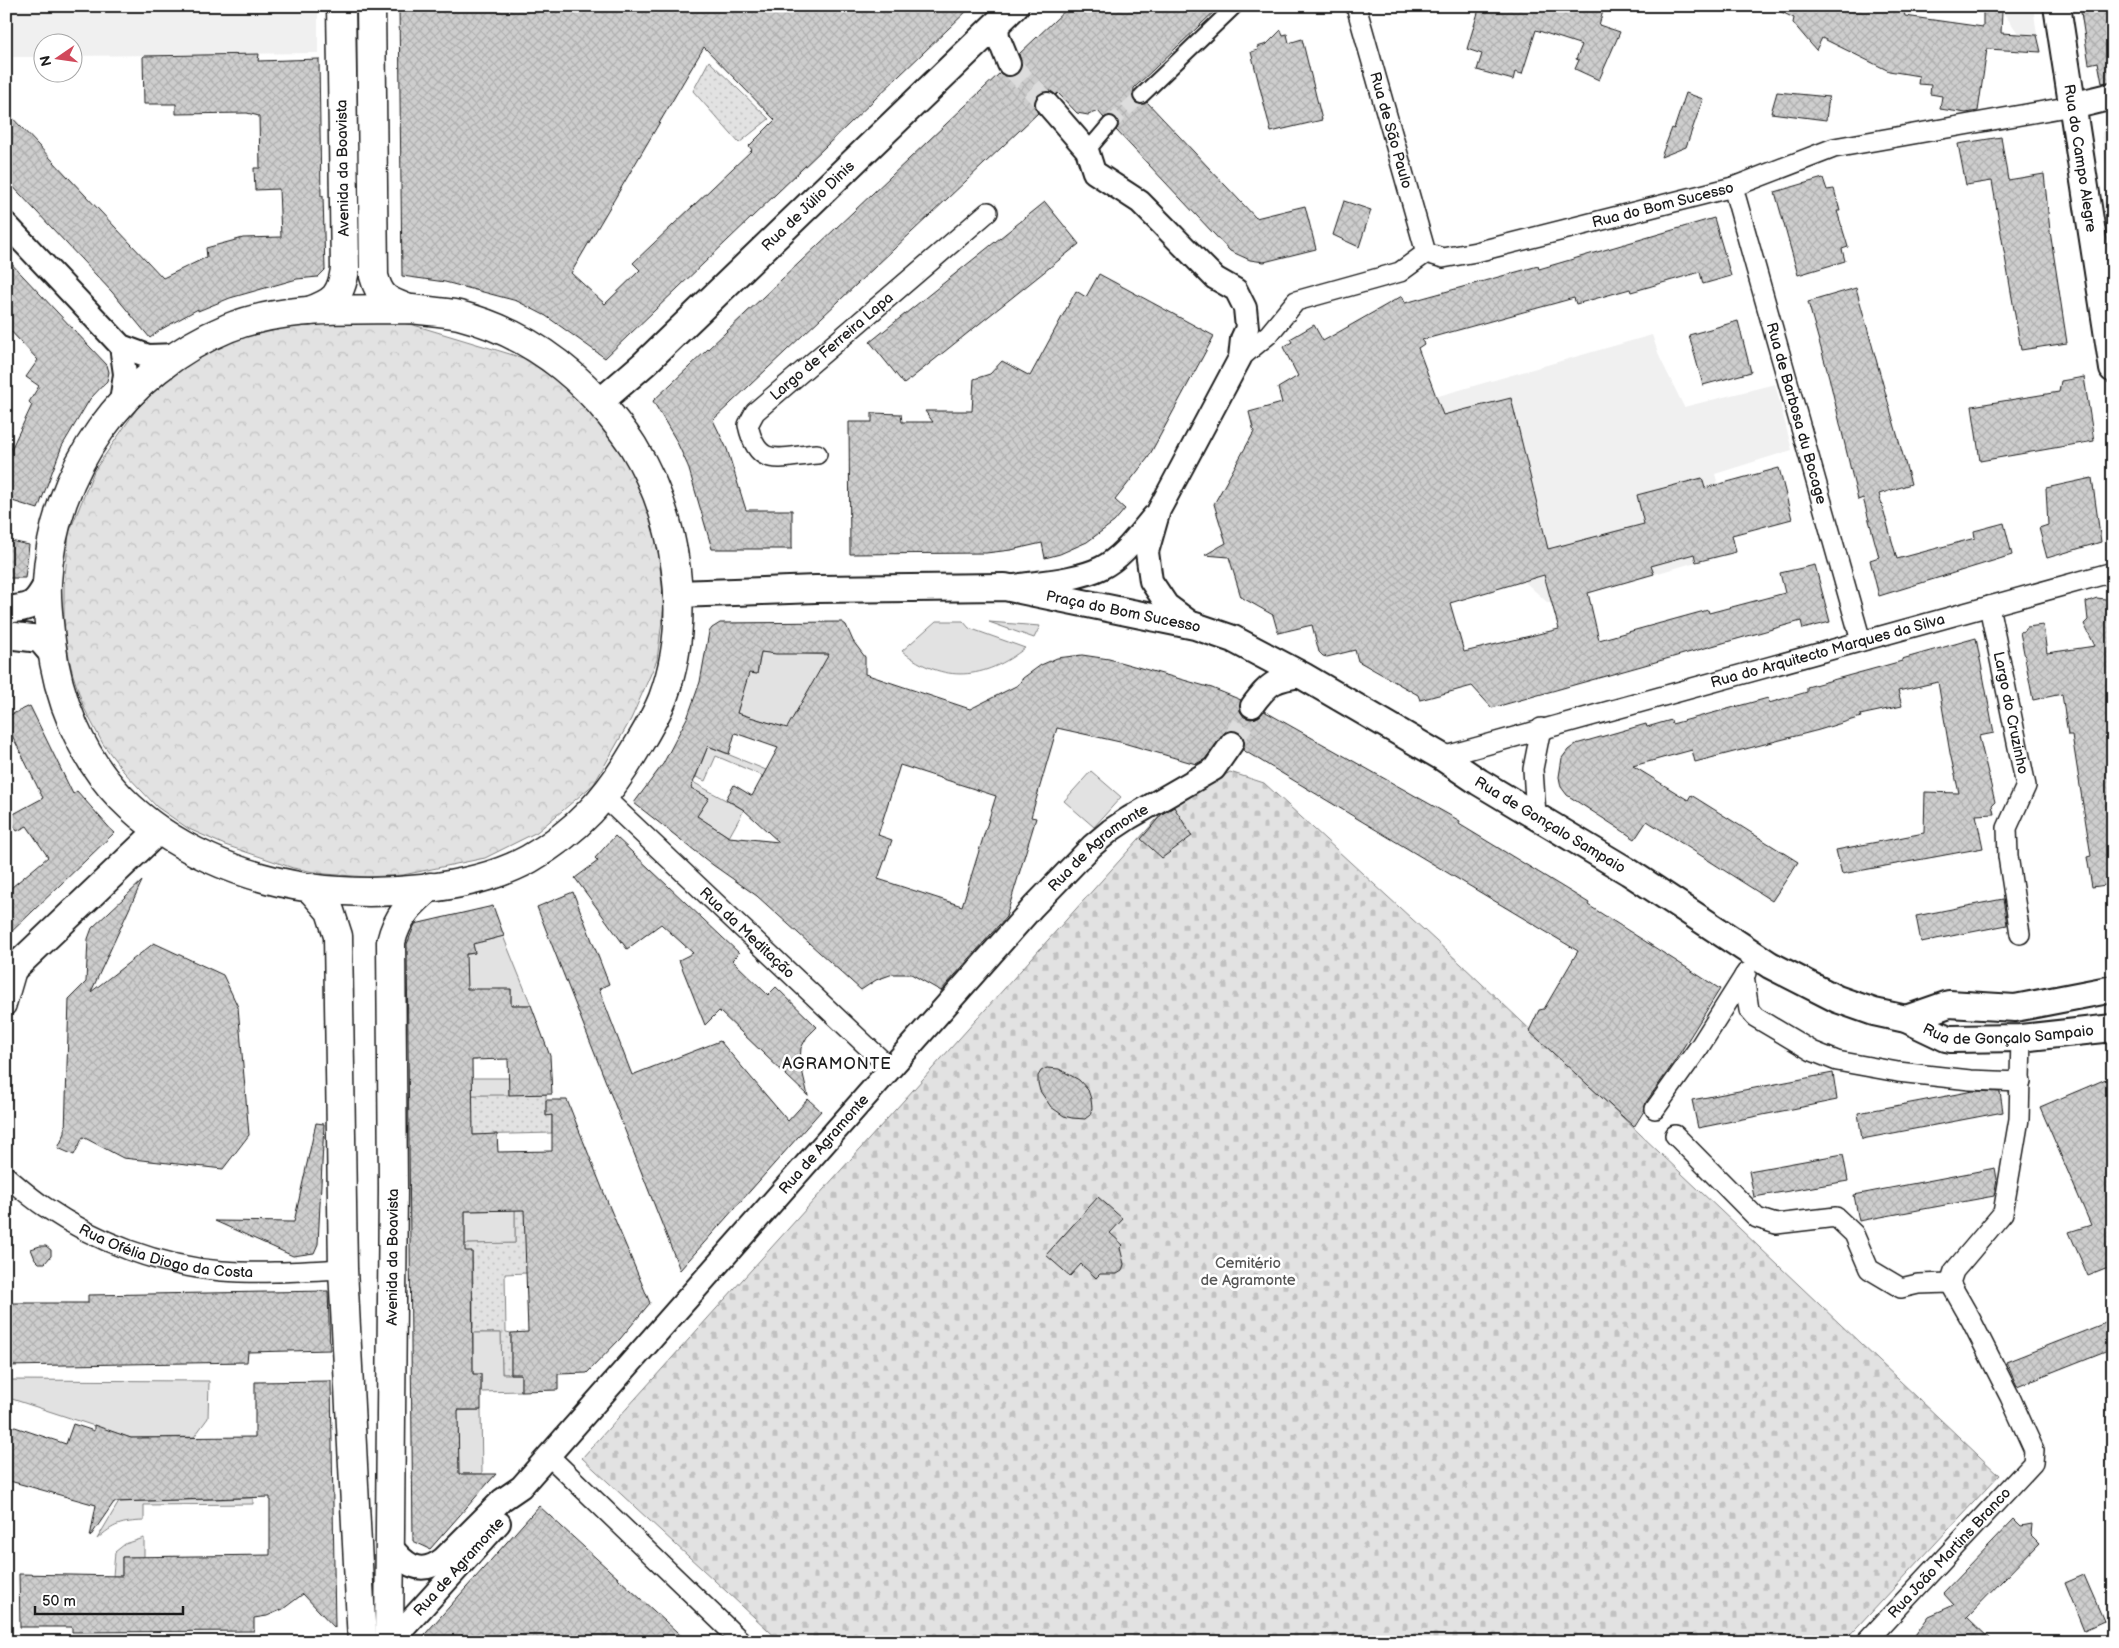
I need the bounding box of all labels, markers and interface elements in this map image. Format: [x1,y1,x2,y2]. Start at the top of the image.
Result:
north arrow [32,32,82,82]
text: N [36,54,55,68]
street label: Rua de São Paulo [1366,69,1417,191]
street label: Rua do Campo Alegre [2060,83,2101,234]
street label: Avenida da Boavista [332,99,354,237]
street label: Rua de Júlio Dinis [758,156,859,255]
street label: Rua do Bom Sucesso [1590,178,1736,232]
street label: Largo de Ferreira Lapa [766,288,897,404]
street label: Rua de Barbosa du Bocage [1762,320,1831,506]
street label: Praça do Bom Sucesso [1044,586,1203,637]
street label: Rua do Arquitecto Marques da Silva [1708,609,1947,692]
street label: Largo do Cruzinho [1989,650,2033,776]
street label: Rua de Gonçalo Sampaio [1471,772,1629,877]
street label: Rua de Agramonte [1044,799,1152,895]
street label: Rua da Meditação [696,883,799,983]
street label: Rua de Gonçalo Sampaio [1920,1019,2095,1049]
district label: AGRAMONTE [782,1055,892,1074]
street label: Rua de Agramonte [775,1090,873,1198]
street label: Avenida da Boavista [382,1188,402,1326]
street label: Rua Ofélia Diogo da Costa [76,1220,253,1282]
park label: Cemitério de Agramonte [1200,1254,1296,1290]
street label: Rua João Martins Branco [1884,1483,2015,1622]
street label: Rua de Agramonte [410,1514,509,1620]
scale bar [35,1583,182,1615]
text: 50 m [42,1592,76,1611]

